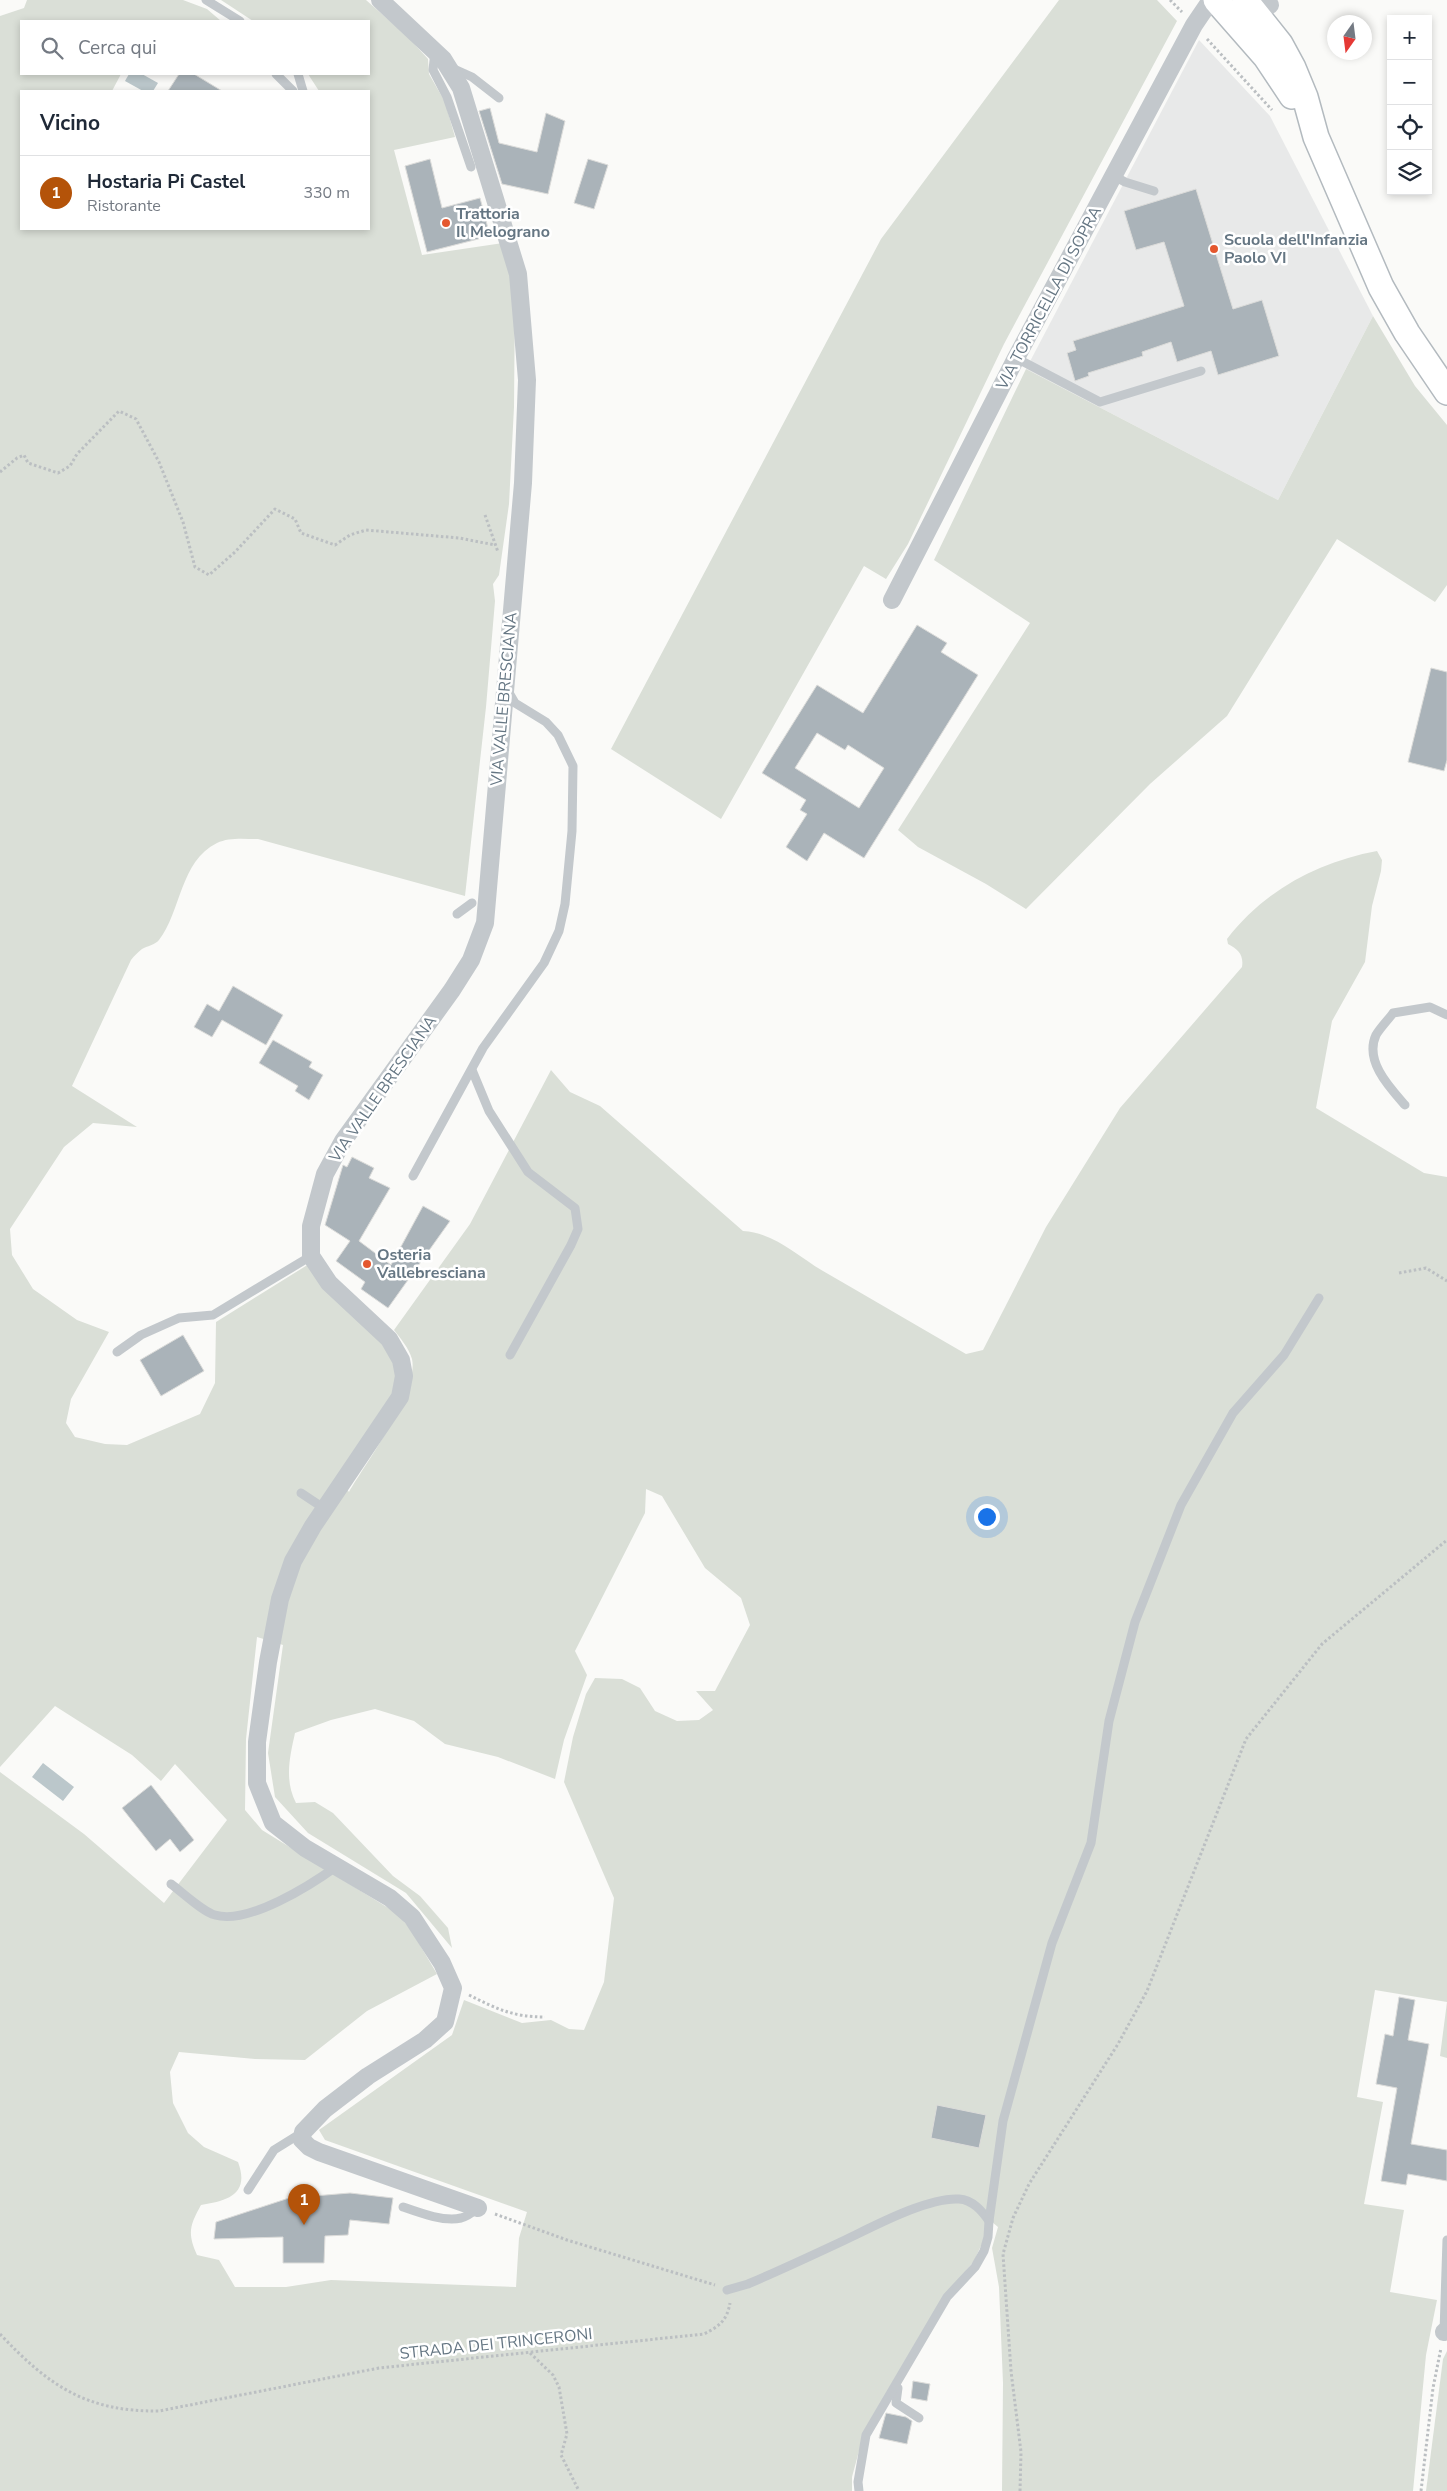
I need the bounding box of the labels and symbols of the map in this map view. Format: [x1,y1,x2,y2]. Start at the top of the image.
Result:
north arrow [1327,15,1372,60]
street label: VIA TORRICELLA DI SOPRA [991,202,1107,395]
place label: Trattoria Il Melograno [456,203,550,243]
marker: Trattoria Il Melograno [440,217,452,229]
place label: Scuola dell'Infanzia Paolo VI [1224,229,1368,269]
marker: Scuola dell'Infanzia Paolo VI [1208,243,1220,255]
street label: VIA VALLE BRESCIANA [485,611,523,788]
street label: VIA VALLE BRESCIANA [323,1011,442,1167]
place label: Osteria Vallebresciana [376,1244,486,1284]
marker: Osteria Vallebresciana [361,1258,373,1270]
your location [974,1504,1000,1530]
pin: 1 [288,2184,320,2225]
street label: STRADA DEI TRINCERONI [399,2323,593,2365]

